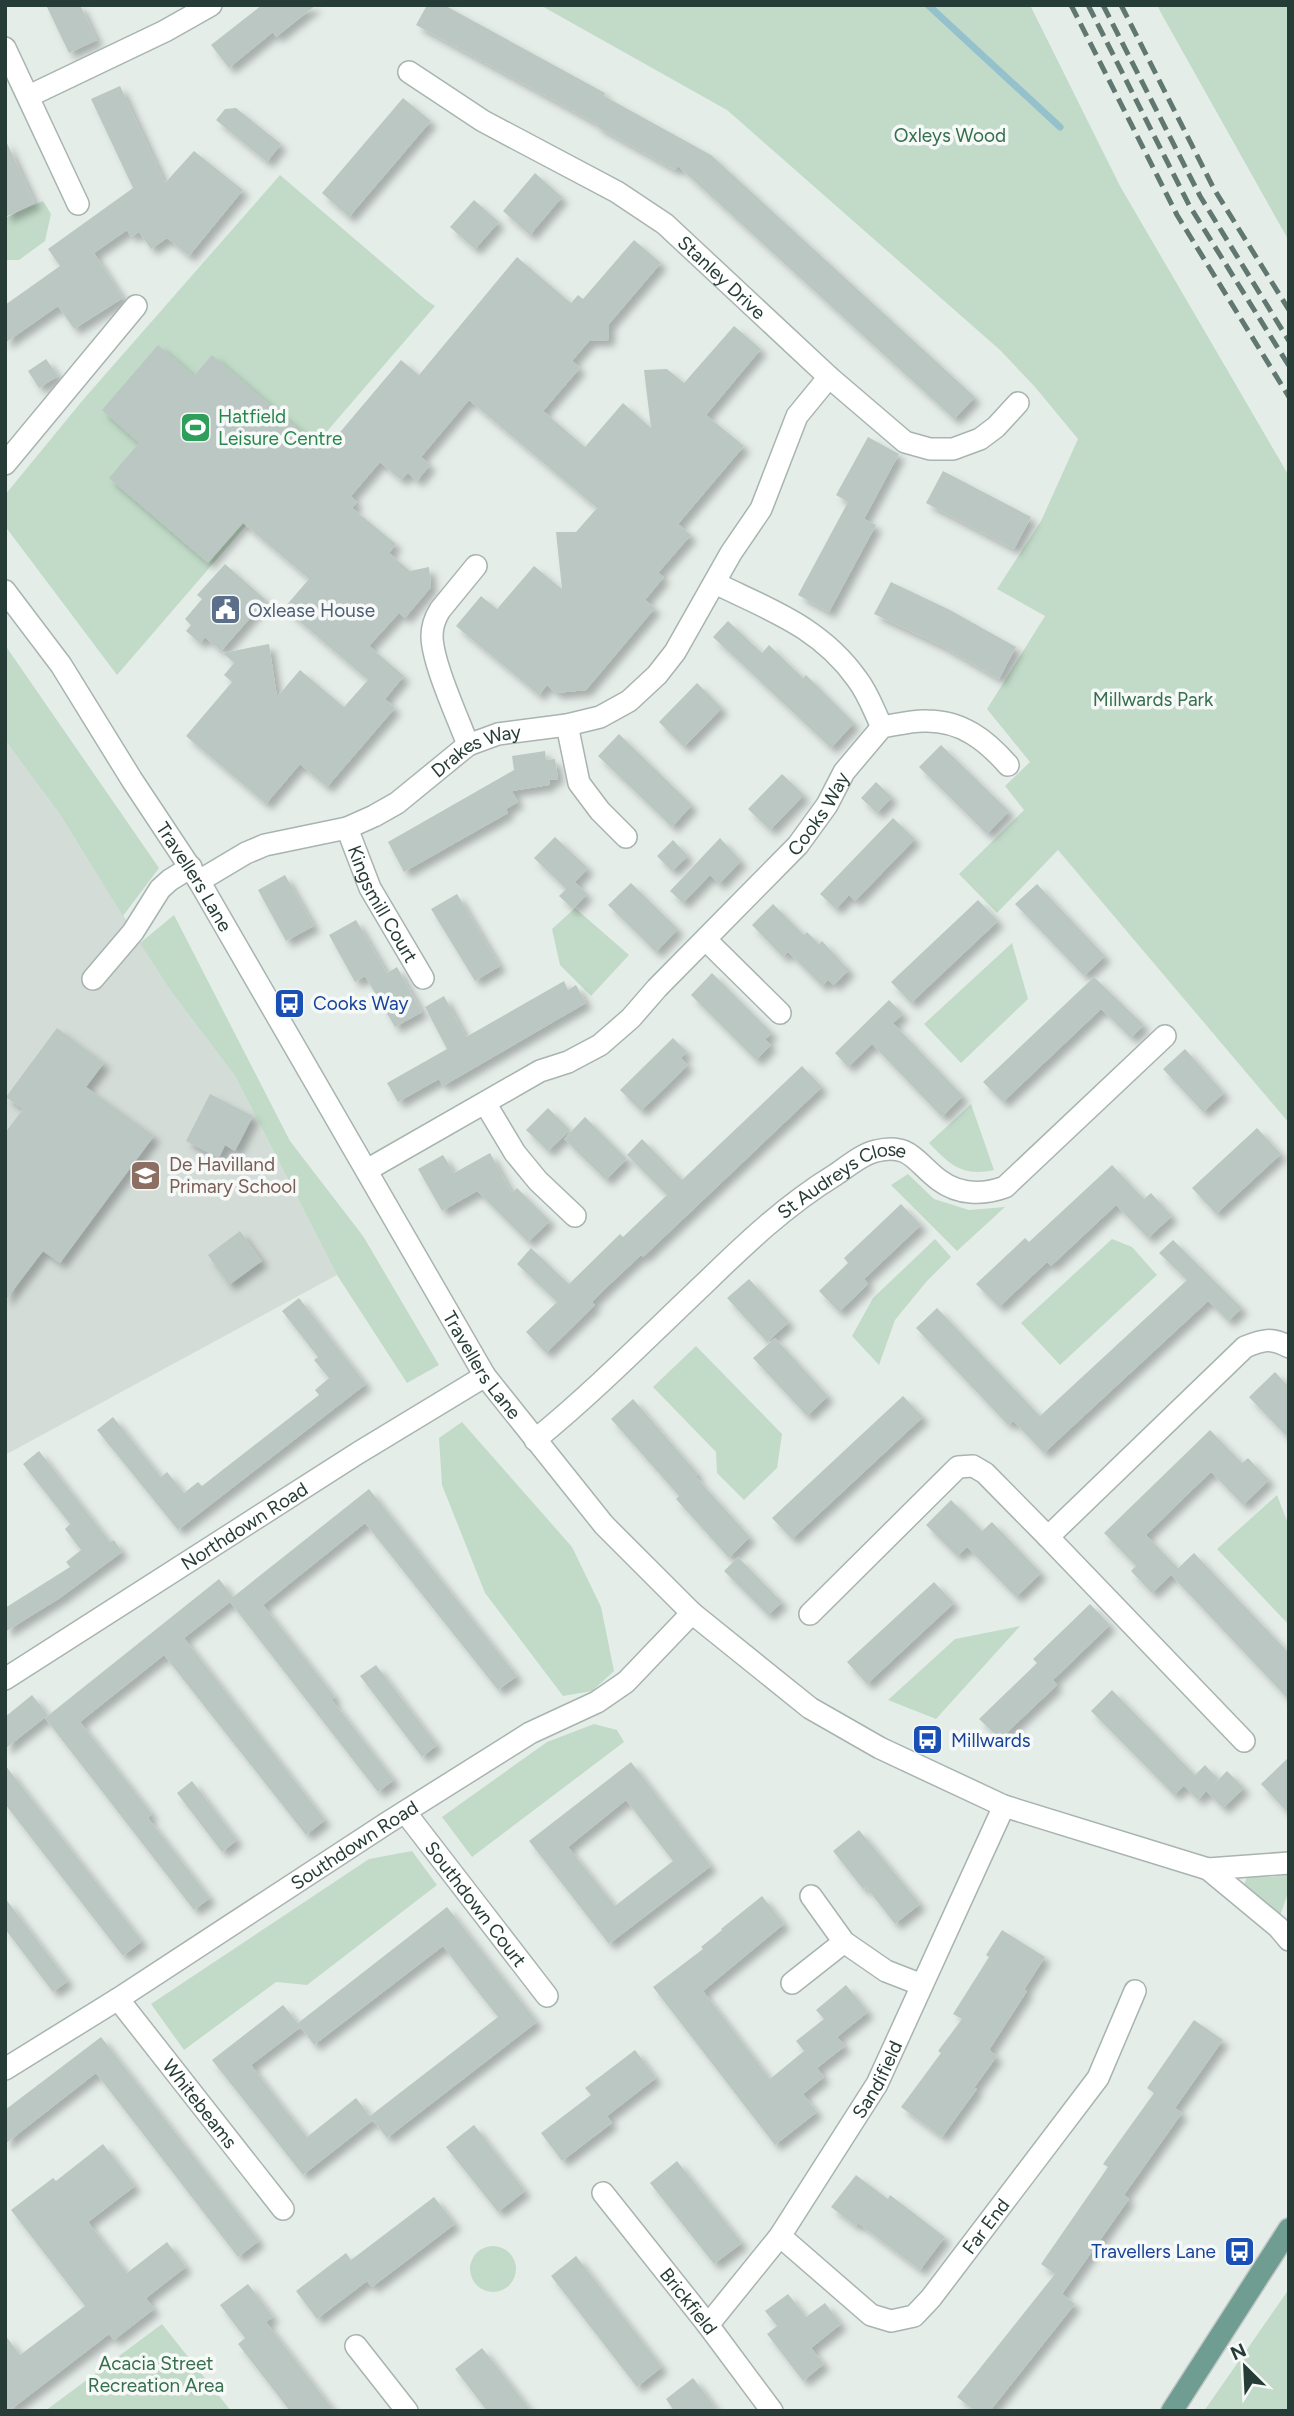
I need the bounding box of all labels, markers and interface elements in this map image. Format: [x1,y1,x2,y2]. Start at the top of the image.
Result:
park label: Oxleys Wood [894,124,1006,147]
street label: Stanley Drive [673,230,771,324]
place label: Hatfield Leisure Centre [218,405,342,450]
sports icon: Hatfield Leisure Centre [178,410,212,444]
public building icon: Oxlease House [208,593,242,627]
place label: Oxlease House [248,599,375,622]
park label: Millwards Park [1093,688,1214,711]
street label: Drakes Way [426,720,522,782]
street label: Cooks Way [783,768,854,860]
street label: Travellers Lane [151,817,237,936]
street label: Kingsmill Court [343,842,423,967]
bus stop icon: Cooks Way [273,986,307,1020]
place label: Cooks Way [313,992,409,1015]
street label: St Audreys Close [773,1137,910,1224]
place label: De Havilland Primary School [169,1153,297,1198]
school or university icon: De Havilland Primary School [129,1158,163,1192]
street label: Travellers Lane [438,1307,526,1424]
street label: Northdown Road [177,1477,312,1575]
bus stop icon: Millwards [911,1723,945,1757]
place label: Millwards [951,1729,1031,1752]
street label: Southdown Road [286,1795,422,1894]
street label: Southdown Court [420,1837,531,1971]
street label: Sandifield [847,2037,907,2122]
street label: Whitebeams [158,2054,242,2153]
street label: Far End [957,2194,1014,2259]
bus stop icon: Travellers Lane [1222,2234,1256,2268]
place label: Travellers Lane [1091,2240,1216,2263]
street label: Brickfield [655,2263,723,2339]
north arrow [1210,2332,1280,2402]
text: N [1227,2338,1250,2365]
park label: Acacia Street Recreation Area [88,2352,224,2397]

